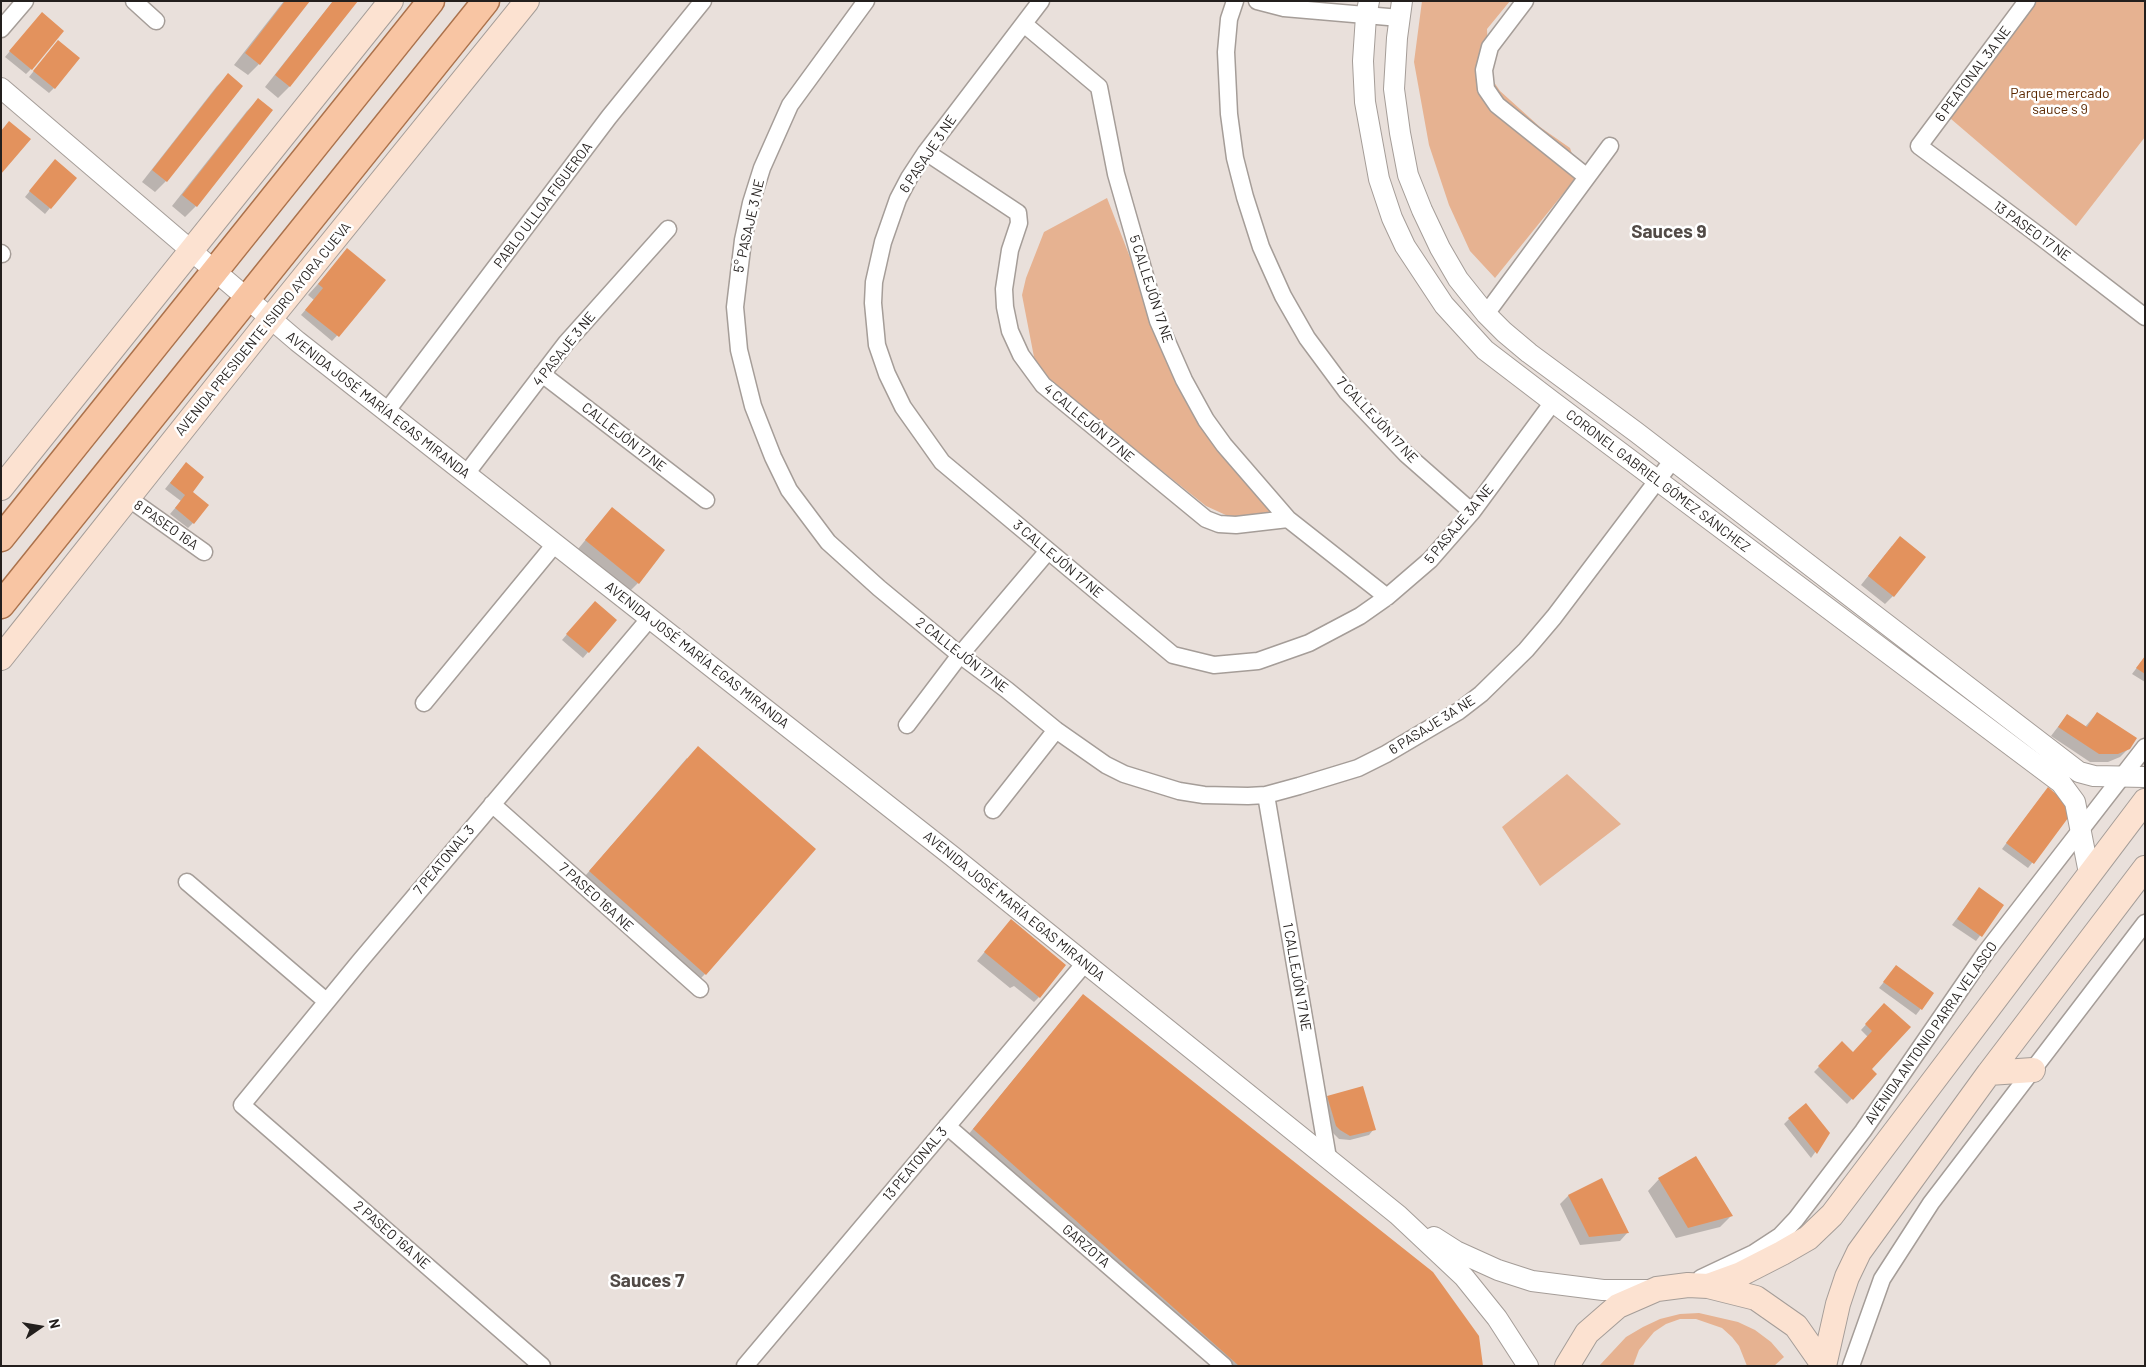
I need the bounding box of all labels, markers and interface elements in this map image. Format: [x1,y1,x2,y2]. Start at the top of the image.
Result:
street label: 6 PEATONAL 3A NE [1932,23,2014,125]
park label: Parque mercado sauce s 9 [2010,85,2110,118]
street label: 6 PASAJE 3 NE [896,112,960,196]
street label: PABLO ULLOA FIGUEROA [490,139,596,271]
street label: 5° PASAJE 3 NE [730,178,768,274]
street label: 13 PASEO 17 NE [1990,197,2074,265]
street label: AVENIDA PRESIDENTE ISIDRO AYORA CUEVA [172,219,354,439]
district label: Sauces 9 [1631,221,1707,243]
street label: 5 CALLEJÓN 17 NE [1126,233,1176,345]
street label: 4 PASAJE 3 NE [529,309,599,389]
street label: AVENIDA JOSÉ MARÍA EGAS MIRANDA [283,328,473,482]
street label: 7 CALLEJÓN 17 NE [1333,373,1421,467]
street label: 4 CALLEJÓN 17 NE [1040,380,1138,466]
street label: CALLEJÓN 17 NE [579,399,669,475]
street label: CORONEL GABRIEL GÓMEZ SÁNCHEZ [1563,406,1753,556]
street label: 5 PASAJE 3A NE [1421,481,1497,567]
street label: 8 PASEO 16A [131,497,201,553]
street label: 3 CALLEJÓN 17 NE [1010,516,1106,602]
street label: AVENIDA JOSÉ MARÍA EGAS MIRANDA [602,578,792,732]
street label: 2 CALLEJÓN 17 NE [912,614,1012,696]
street label: 6 PASAJE 3A NE [1386,692,1478,758]
street label: 7 PEATONAL 3 [410,822,478,898]
street label: AVENIDA JOSÉ MARÍA EGAS MIRANDA [920,828,1108,984]
street label: 7 PASEO 16A NE [555,859,637,935]
street label: 1 CALLEJÓN 17 NE [1279,921,1315,1033]
street label: AVENIDA ANTONIO PARRA VELASCO [1861,938,2001,1128]
street label: 13 PEATONAL 3 [879,1124,951,1204]
street label: 2 PASEO 16A NE [350,1197,434,1273]
street label: GARZOTA [1059,1221,1113,1271]
district label: Sauces 7 [610,1270,684,1292]
north arrow [15,1302,65,1352]
text: N [46,1317,64,1330]

